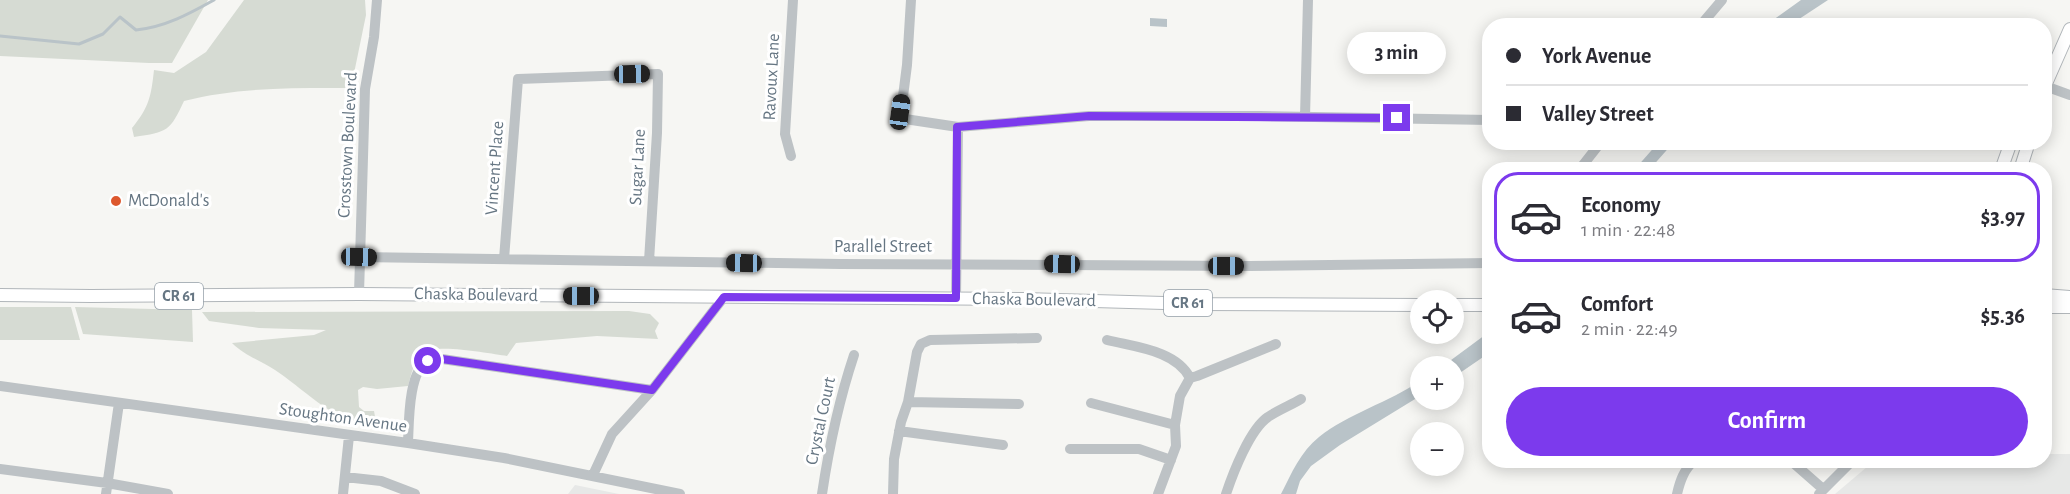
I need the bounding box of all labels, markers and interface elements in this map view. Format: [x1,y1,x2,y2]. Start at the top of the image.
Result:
callout: 3 min [1348,31,1446,73]
street label: Ravoux Lane [761,33,783,121]
text: 3 min [1375,43,1418,63]
text: York Avenue [1542,45,1651,67]
car [614,65,650,83]
street label: Crosstown Boulevard [335,72,361,218]
car [889,93,911,131]
text: Valley Street [1542,103,1654,125]
route end [1383,104,1410,131]
street label: Vincent Place [483,120,507,216]
street label: Sugar Lane [627,128,649,206]
icon: car [1509,190,1563,244]
place label: McDonald's [128,192,210,210]
marker: McDonald's [109,194,123,208]
text: Economy [1581,194,1661,216]
text: $3.97 [1980,206,2025,228]
text: 1 min · 22:48 [1581,220,1675,240]
street label: Parallel Street [834,238,932,256]
car [341,248,377,266]
car [726,254,762,272]
car [1044,255,1080,273]
car [1208,257,1244,275]
road number: CR 61 [155,283,203,309]
street label: Chaska Boulevard [414,285,538,305]
car [563,287,599,305]
icon: car [1509,289,1563,343]
street label: Chaska Boulevard [972,290,1096,310]
road number: CR 61 [1164,290,1212,316]
map controls [1410,290,1464,476]
button: locate [1410,290,1464,344]
text: Comfort [1581,293,1653,315]
text: $5.36 [1980,305,2025,327]
text: 2 min · 22:49 [1581,319,1678,339]
route start [414,347,441,374]
button: + [1410,356,1464,410]
street label: Crystal Court [803,375,839,467]
button: Confirm [1506,387,2028,456]
street label: Stoughton Avenue [278,400,408,436]
button: − [1410,422,1464,476]

